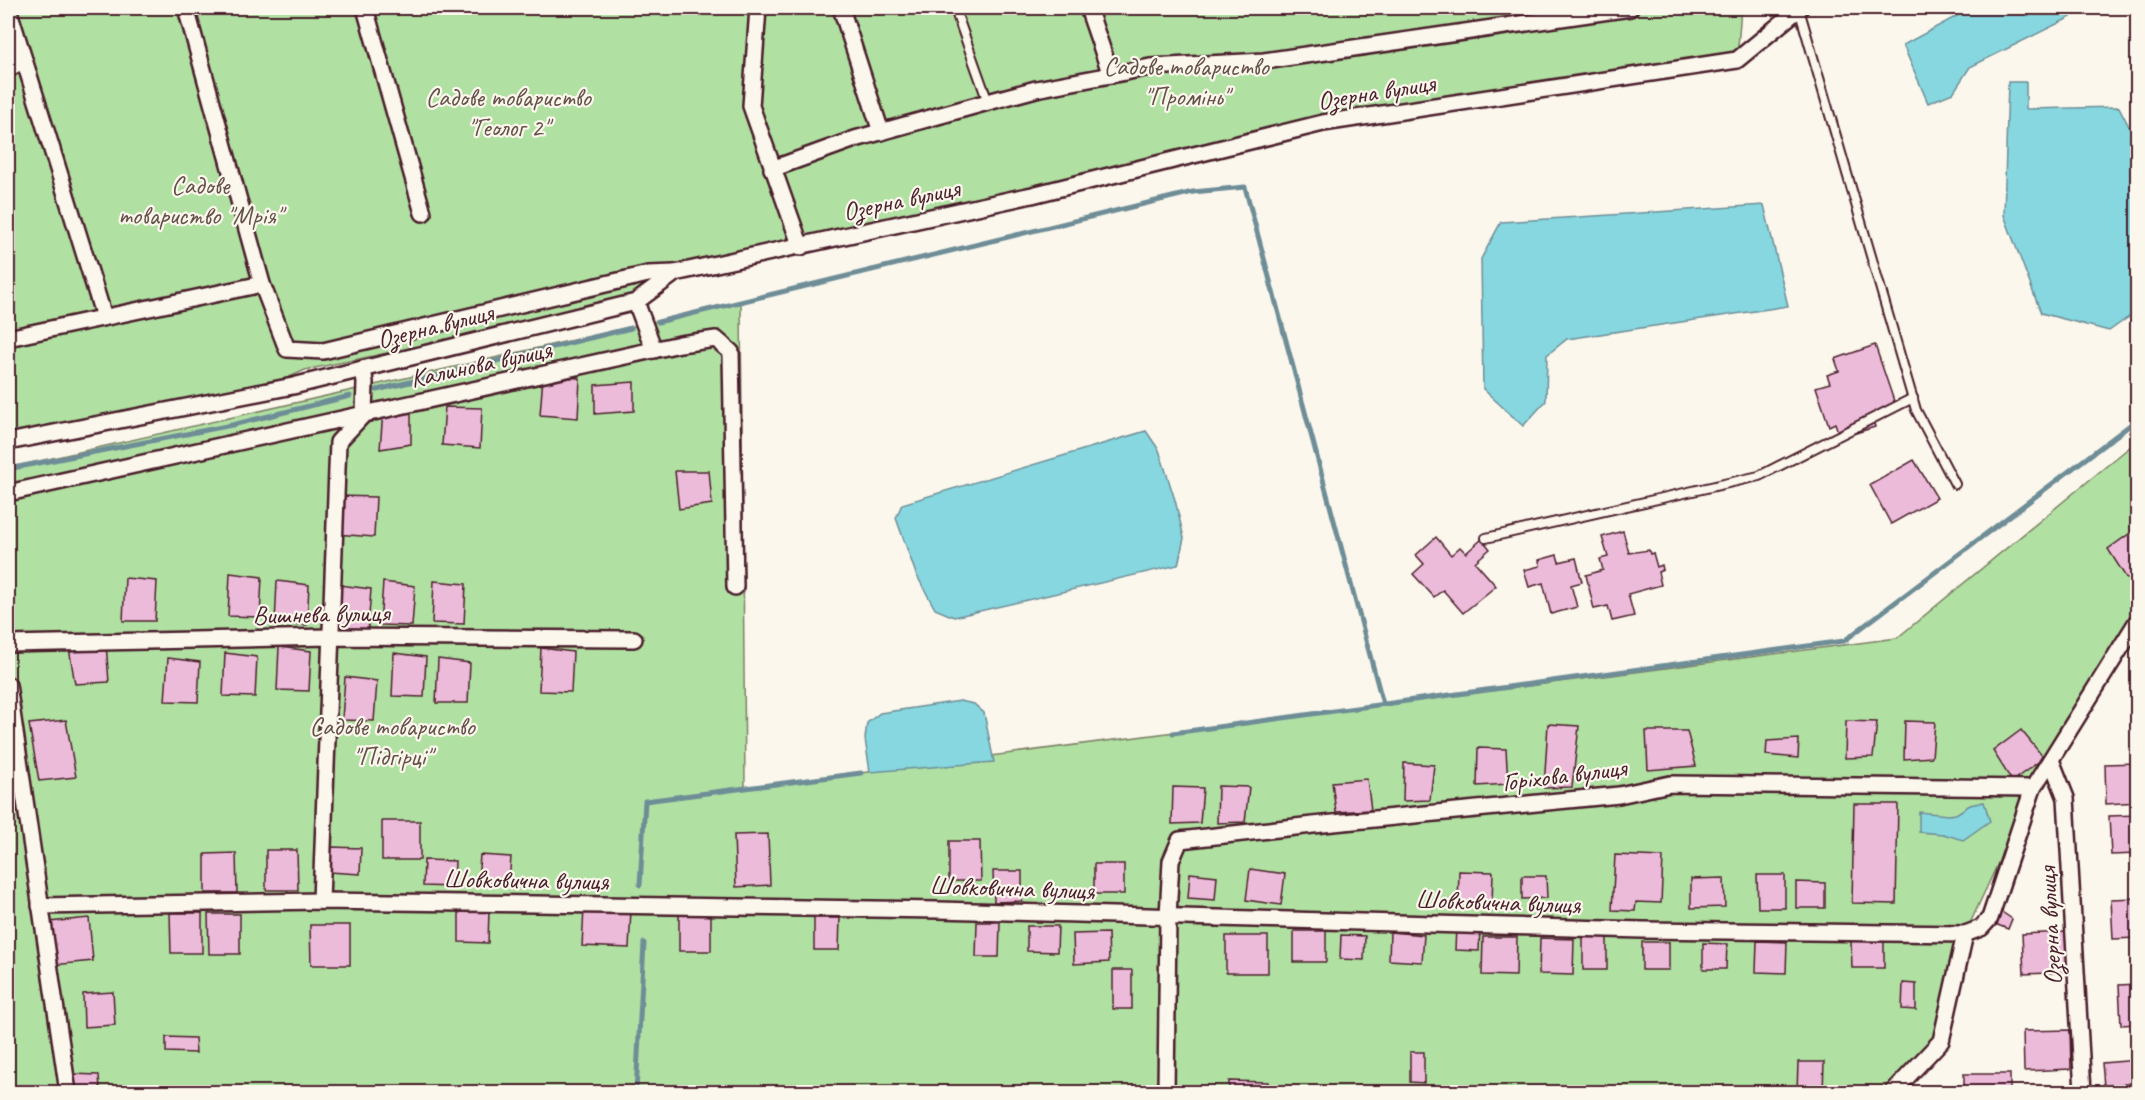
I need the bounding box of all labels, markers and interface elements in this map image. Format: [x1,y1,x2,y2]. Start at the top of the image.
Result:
park label: Садове товариство "Промінь" [1103,50,1270,113]
street label: Озерна вулиця [1315,66,1439,119]
park label: Садове товариство "Геолог 2" [425,81,592,144]
park label: Садове товариство "Мрія" [118,169,287,232]
street label: Озерна вулиця [840,171,964,229]
street label: Озерна вулиця [374,295,498,357]
street label: Калинова вулиця [407,333,556,395]
street label: Вишнева вулиця [252,596,392,632]
park label: Садове товариство "Підгірці" [309,710,476,773]
street label: Горіхова вулиця [1500,751,1630,799]
street label: Шовковична вулиця [443,862,610,898]
street label: Озерна вулиця [2030,864,2071,986]
street label: Шовковична вулиця [929,869,1097,907]
street label: Шовковична вулиця [1415,883,1583,921]

